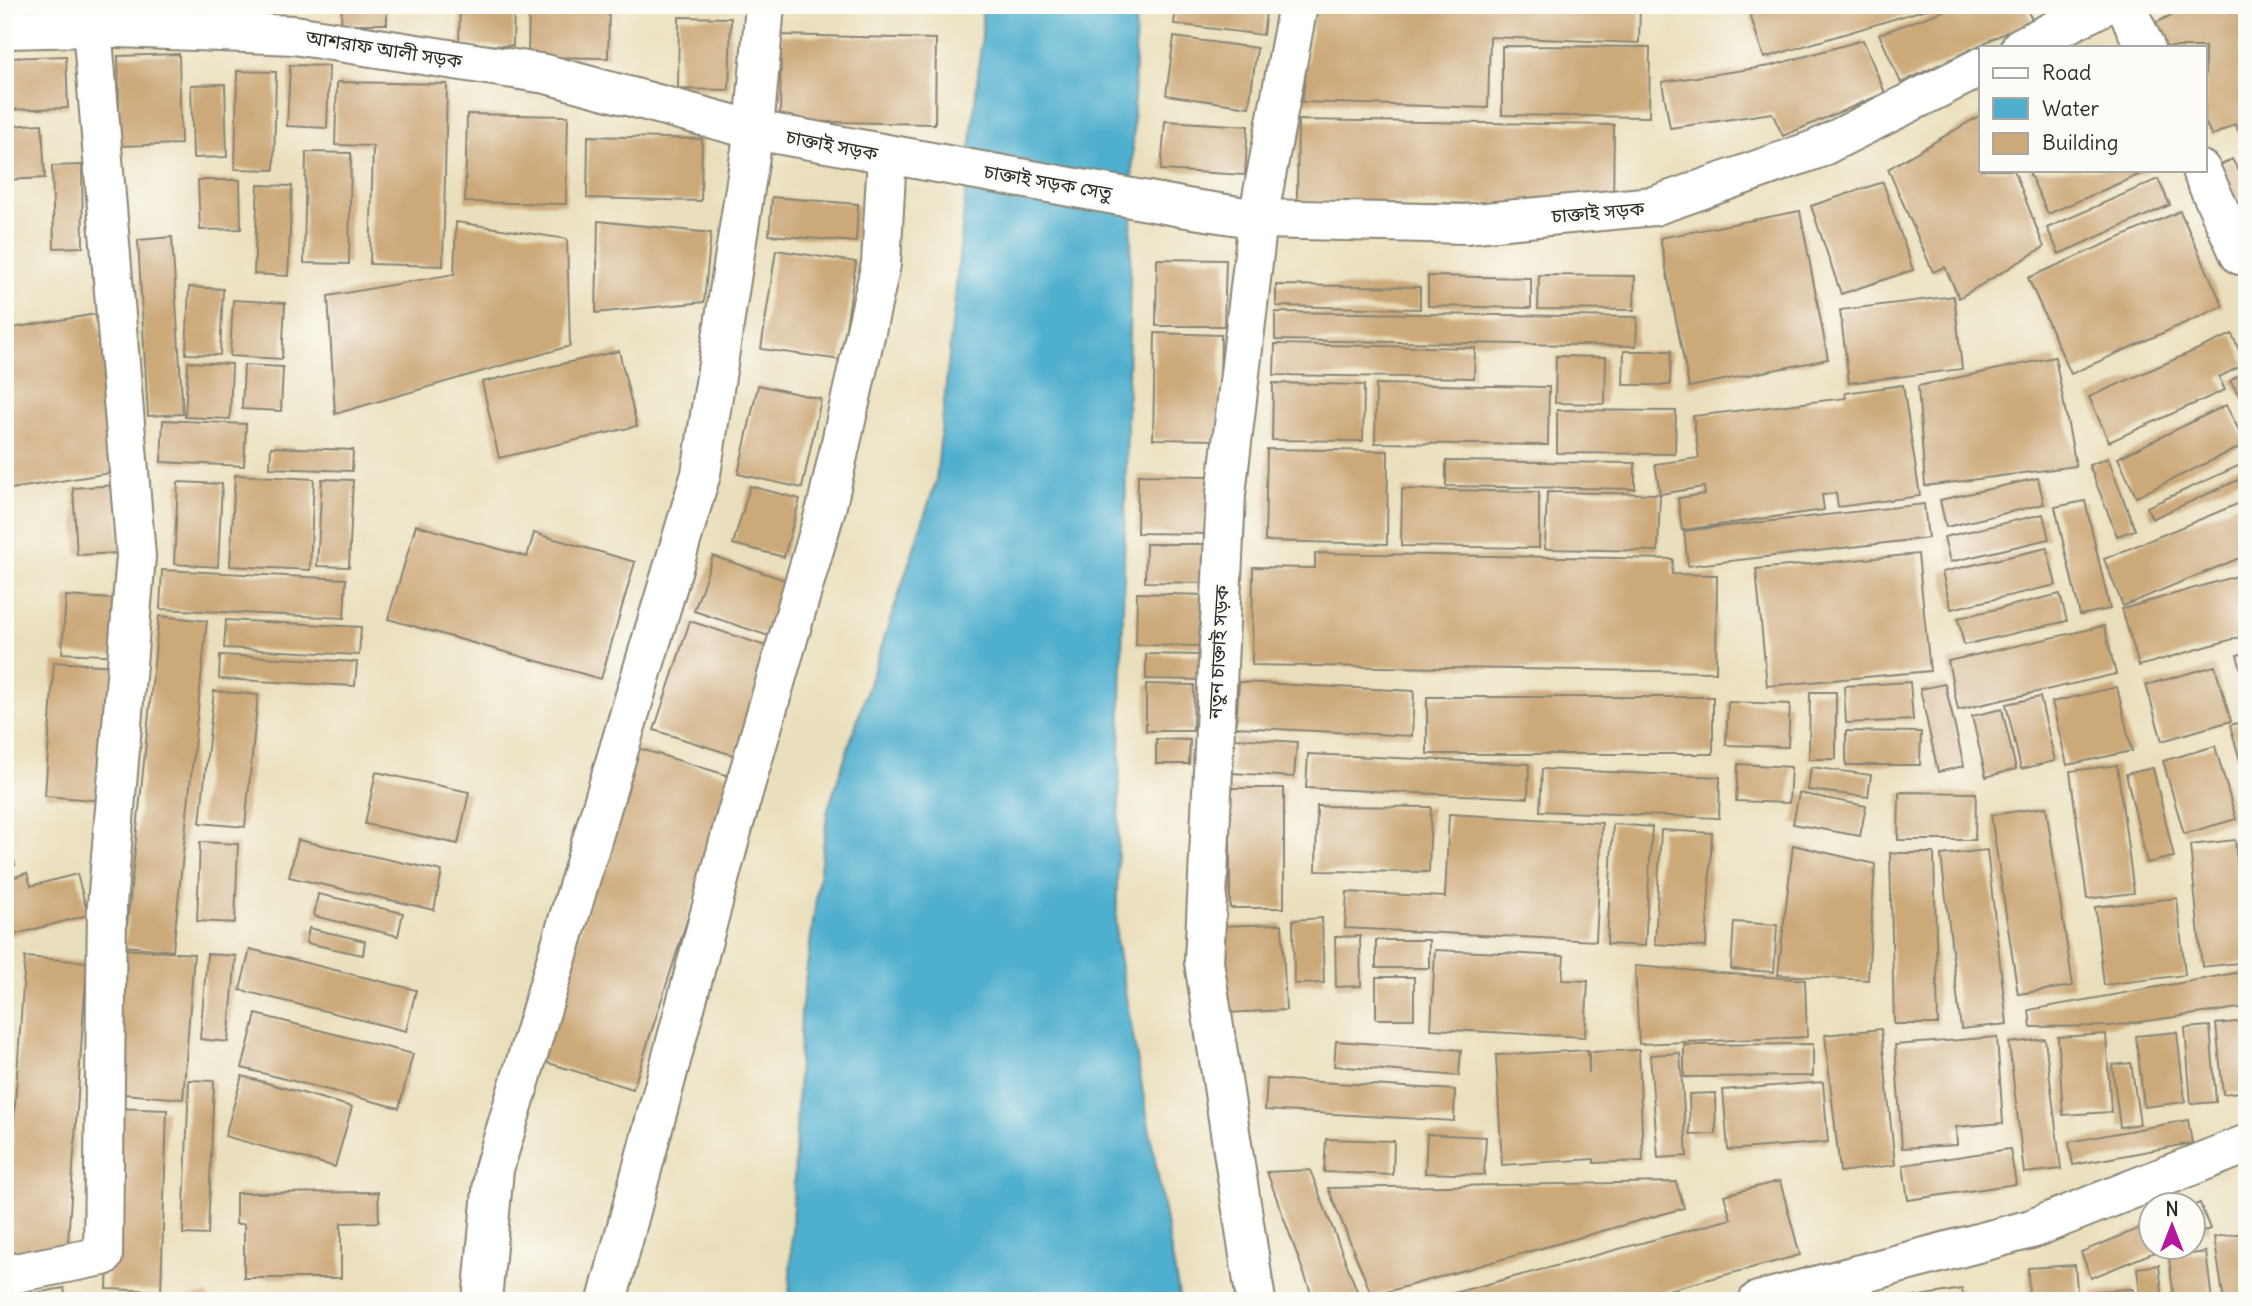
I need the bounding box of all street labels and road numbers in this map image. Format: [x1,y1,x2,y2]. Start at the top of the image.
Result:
street label: আশরাফ আলী সড়ক [303,25,464,73]
street label: চাক্তাই সড়ক [783,124,881,166]
street label: চাক্তাই সড়ক সেতু [981,159,1114,205]
street label: চাক্তাই সড়ক [1550,196,1646,228]
street label: নতুন চাক্তাই সড়ক [1202,584,1234,720]

